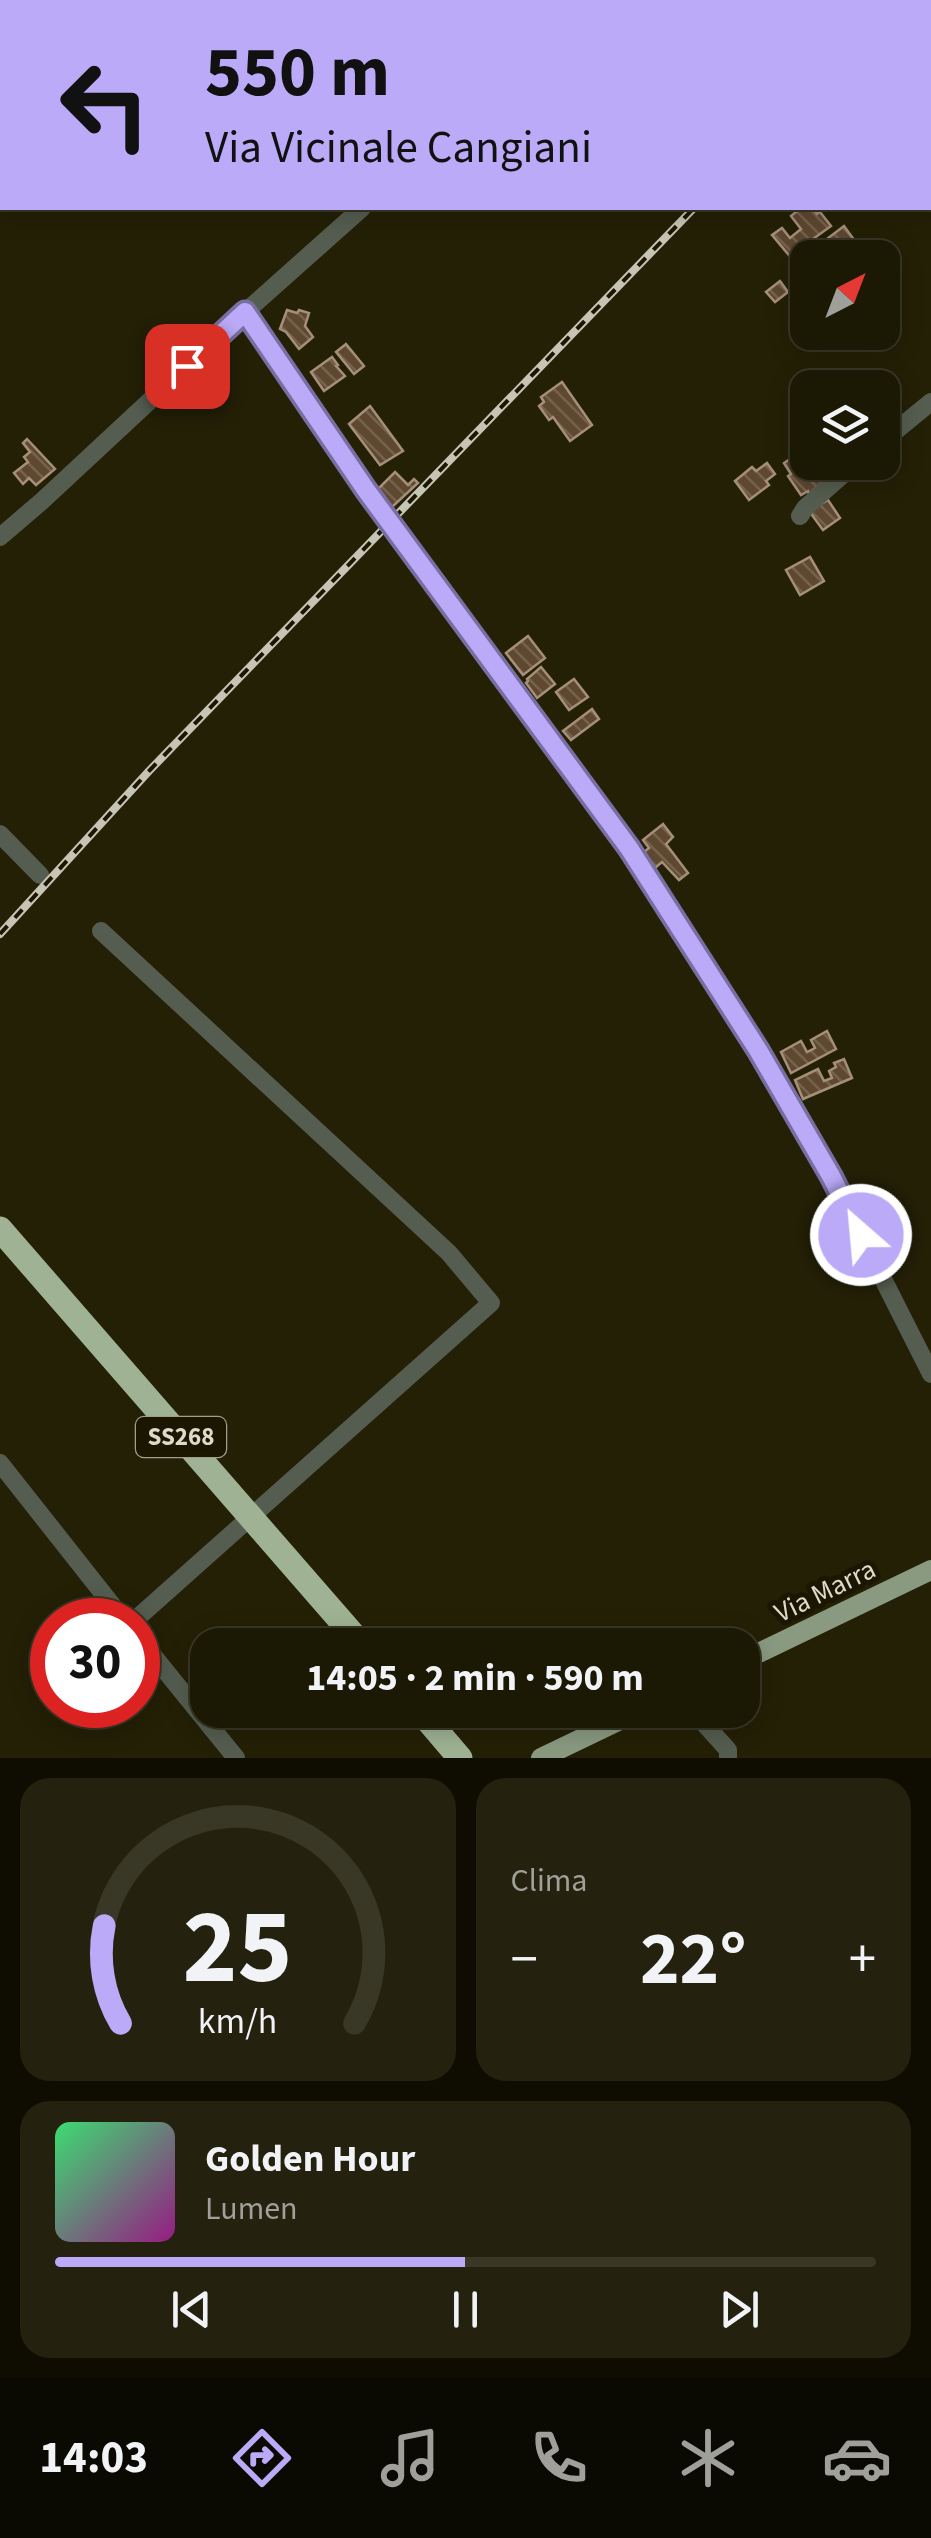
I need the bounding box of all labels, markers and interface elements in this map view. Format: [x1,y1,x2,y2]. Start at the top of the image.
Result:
text: 550 m [205,23,390,123]
icon: left [40,40,170,170]
text: Via Vicinale Cangiani [205,116,592,180]
north arrow [790,240,900,350]
map controls [790,240,900,480]
pin [145,324,230,409]
icon: arrive [160,339,215,394]
button: layers [790,370,900,480]
position arrow [809,1183,913,1287]
road number: SS268 [136,1417,226,1457]
street label: Via Marra [768,1549,882,1633]
speed limit sign: 30 [30,1598,160,1728]
text: 14:05 · 2 min · 590 m [306,1651,644,1705]
text: Clima [511,1858,587,1904]
text: 25 [183,1875,293,2023]
text: 22° [640,1906,747,2013]
text: − [511,1921,538,1999]
text: + [849,1921,876,1999]
text: km/h [198,1996,277,2047]
text: Golden Hour [205,2132,415,2186]
text: Lumen [205,2186,298,2232]
icon: previous [164,2282,219,2337]
icon: pause [438,2282,493,2337]
icon: next [712,2282,767,2337]
icon: directions [227,2423,297,2493]
icon: music [375,2423,445,2493]
icon: phone [524,2423,594,2493]
icon: climate [673,2423,743,2493]
icon: car [822,2423,892,2493]
text: 14:03 [39,2426,148,2490]

